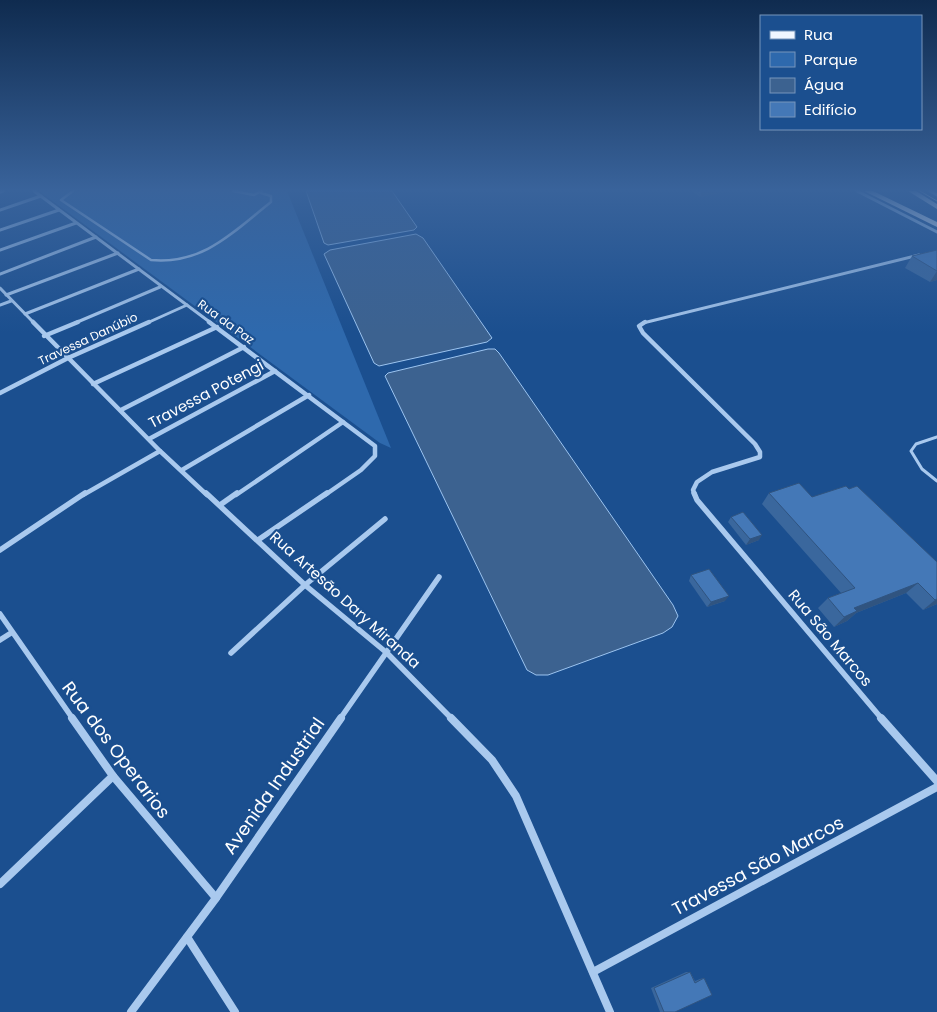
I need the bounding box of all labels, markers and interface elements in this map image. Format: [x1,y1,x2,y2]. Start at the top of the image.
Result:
legend [760,15,922,130]
text: Rua [804,24,833,45]
text: Parque [804,49,857,70]
text: Água [804,74,844,95]
text: Edifício [804,99,857,120]
street label: Rua da Paz [194,295,258,348]
street label: Travessa Danúbio [35,308,141,369]
street label: Travessa Potengi [144,354,267,433]
street label: Rua Artesão Dary Miranda [266,526,425,673]
street label: Rua São Marcos [784,585,877,691]
street label: Rua dos Operarios [57,676,176,823]
street label: Avenida Industrial [217,712,330,859]
street label: Travessa São Marcos [668,810,848,921]

